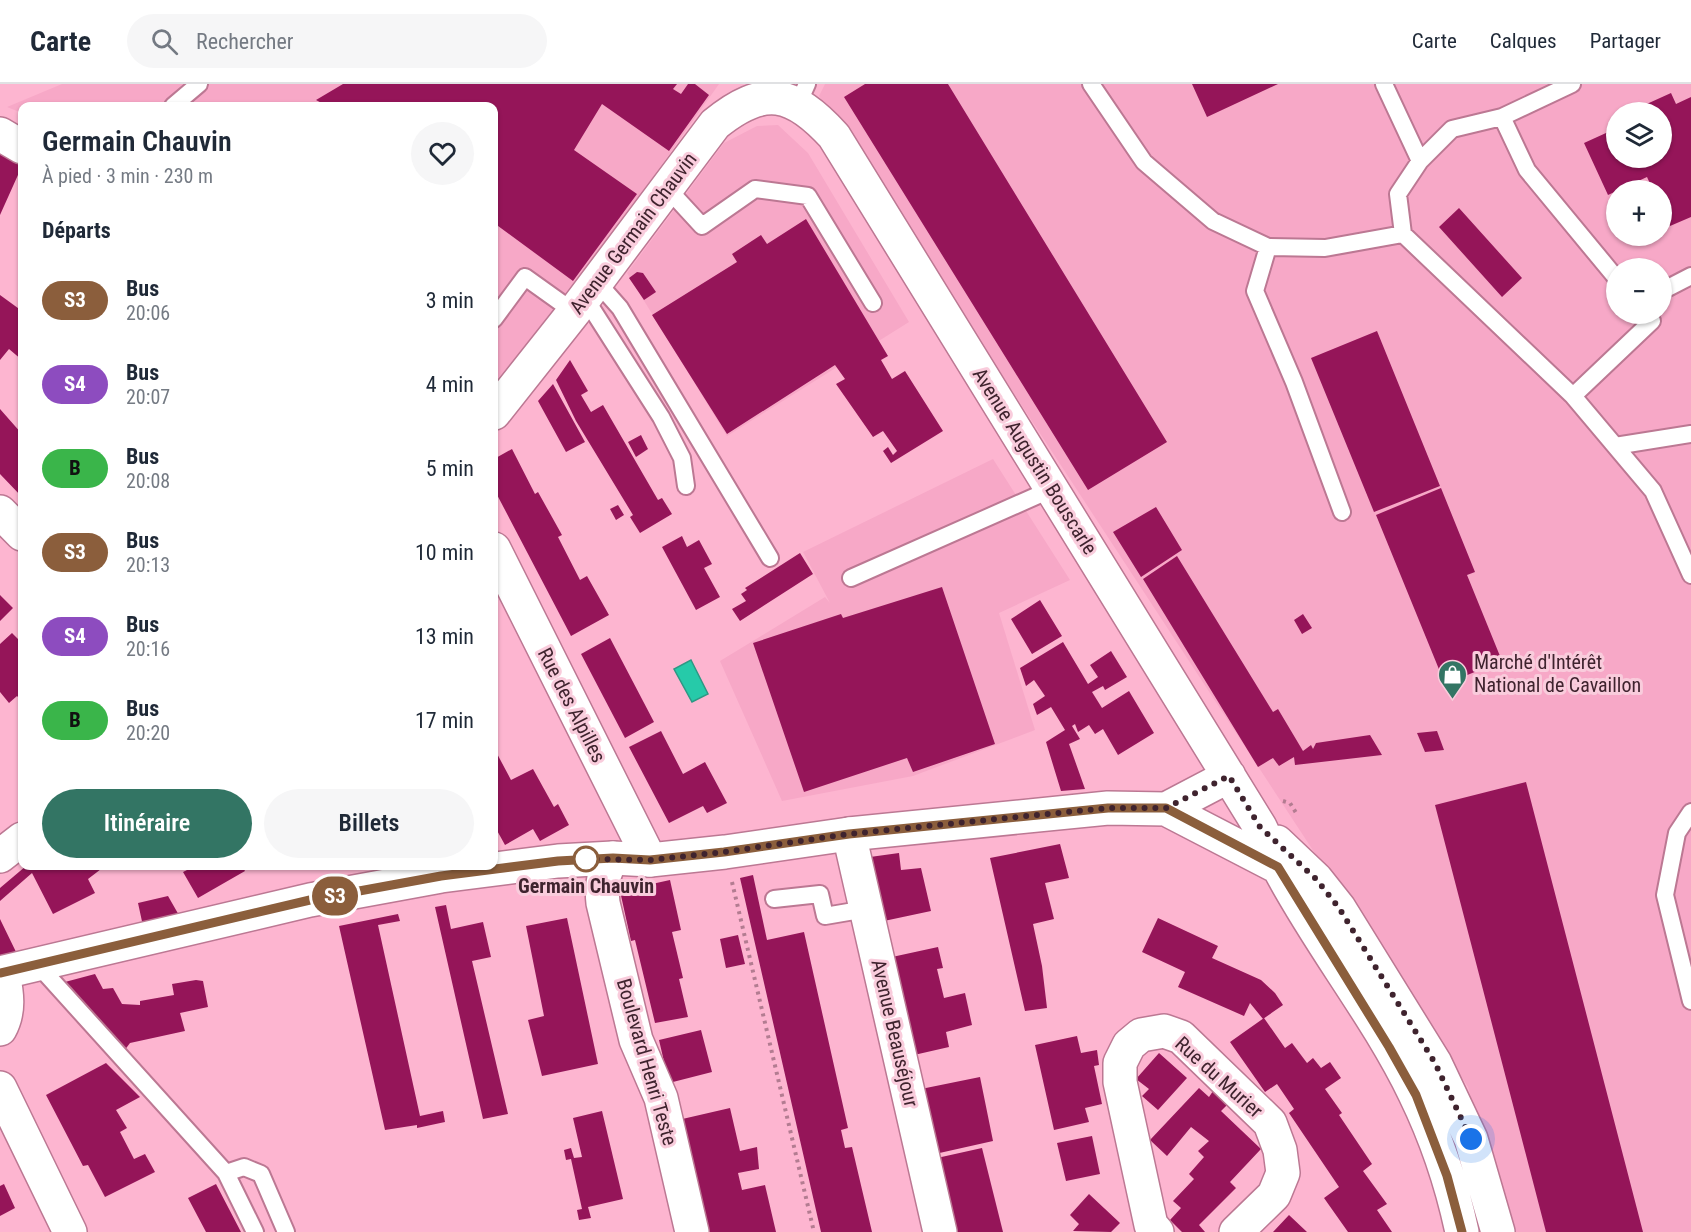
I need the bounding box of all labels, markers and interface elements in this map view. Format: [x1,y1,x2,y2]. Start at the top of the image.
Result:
search box [127,14,547,68]
text: Carte [30,25,91,58]
icon: search [148,25,181,58]
text: Rechercher [196,29,293,54]
text: Carte [1412,29,1457,53]
text: Calques [1490,29,1557,53]
text: Partager [1590,29,1661,53]
map controls [1606,102,1672,324]
button: layers [1606,102,1672,168]
button: heart [411,122,474,185]
text: Germain Chauvin [42,125,232,158]
street label: Avenue Germain Chauvin [564,147,702,319]
text: À pied · 3 min · 230 m [42,164,213,188]
button: + [1606,180,1672,246]
text: Départs [42,218,111,243]
button: − [1606,258,1672,324]
text: Bus [126,276,159,301]
text: S3 [64,288,86,312]
text: 3 min [426,288,474,313]
text: 20:06 [126,301,170,325]
text: Bus [126,360,159,385]
street label: Avenue Augustin Bouscarle [968,363,1102,559]
text: S4 [64,372,86,396]
text: 4 min [426,372,474,397]
text: 20:07 [126,385,170,409]
text: Bus [126,444,159,469]
text: B [69,456,81,480]
text: 5 min [426,456,474,481]
text: 20:08 [126,469,170,493]
text: Bus [126,528,159,553]
text: S3 [64,540,86,564]
text: 10 min [415,540,474,565]
text: 20:13 [126,553,170,577]
text: Bus [126,612,159,637]
text: S4 [64,624,86,648]
text: 13 min [415,624,474,649]
text: 20:16 [126,637,170,661]
street label: Rue des Alpilles [533,644,611,766]
place label: Marché d'Intérêt National de Cavaillon [1474,650,1641,697]
shop icon: Marché d'Intérêt National de Cavaillon [1437,658,1469,700]
text: Bus [126,696,159,721]
text: B [69,708,81,732]
text: 17 min [415,708,474,733]
text: 20:20 [126,721,170,745]
button: Itinéraire [42,789,252,858]
button: Billets [264,789,474,858]
marker: Germain Chauvin [573,846,599,872]
place label: Germain Chauvin [518,874,654,898]
line badge: S3 [308,876,362,916]
text: S3 [324,884,346,908]
street label: Avenue Beauséjour [866,957,924,1109]
street label: Boulevard Henri Teste [612,976,682,1148]
street label: Rue du Murier [1170,1031,1268,1123]
your location [1456,1124,1486,1154]

